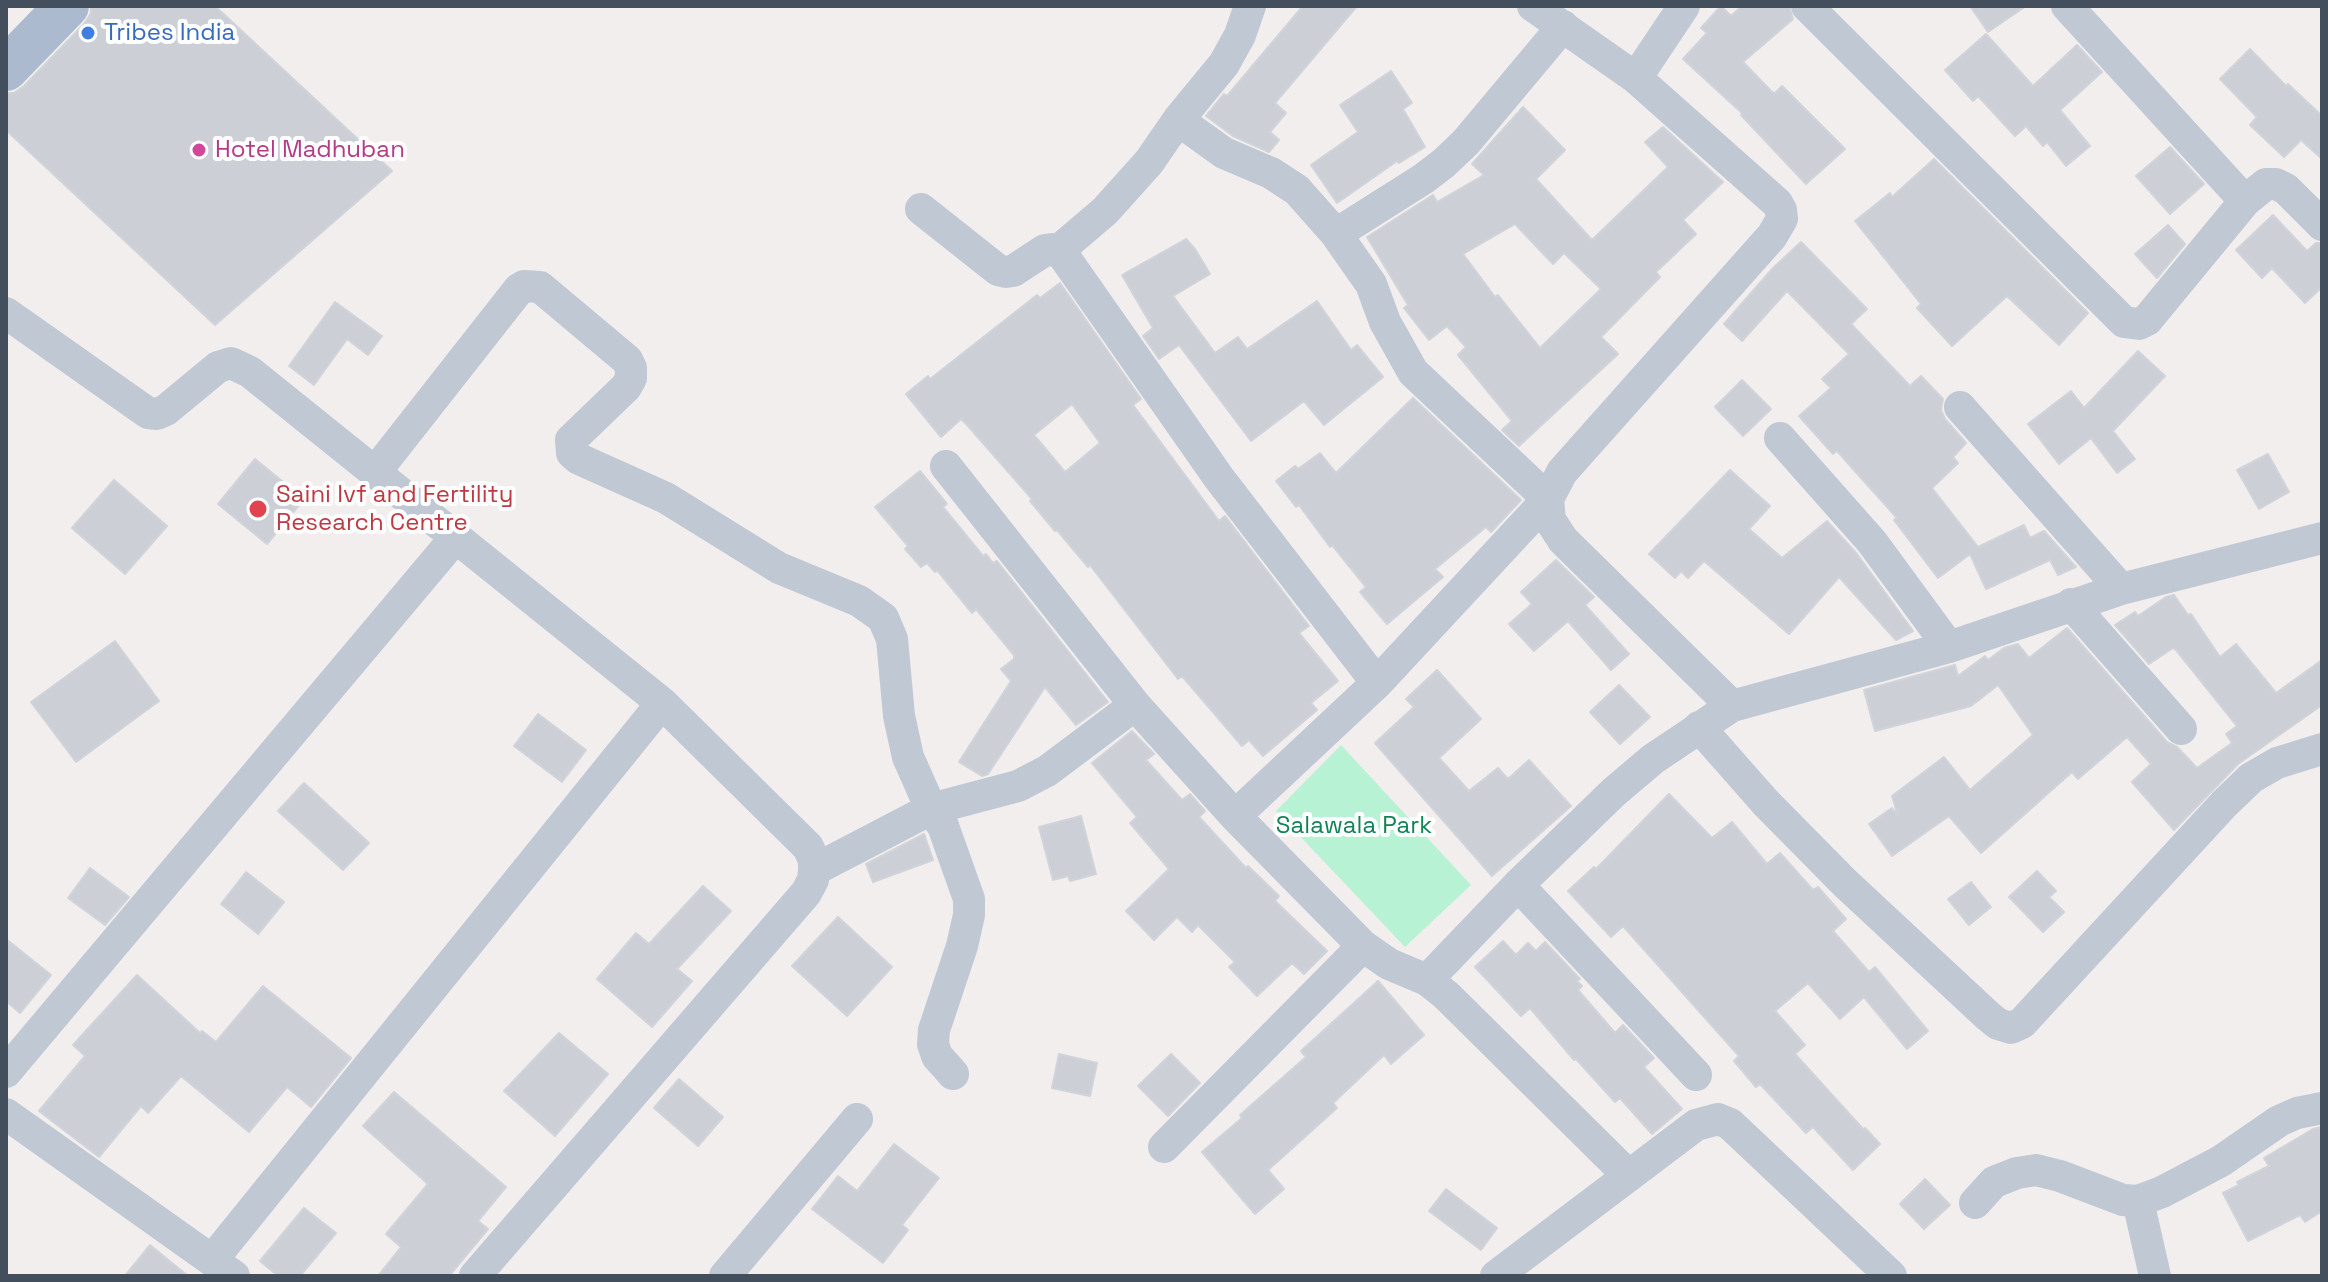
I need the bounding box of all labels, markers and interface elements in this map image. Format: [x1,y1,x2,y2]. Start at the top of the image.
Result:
place label: Tribes India [104,19,235,47]
marker: Tribes India [79,24,97,42]
place label: Hotel Madhuban [215,136,405,164]
marker: Hotel Madhuban [190,141,208,159]
place label: Saini Ivf and Fertility Research Centre [276,481,513,537]
marker: Saini Ivf and Fertility Research Centre [247,498,269,520]
park label: Salawala Park [1276,812,1432,840]

